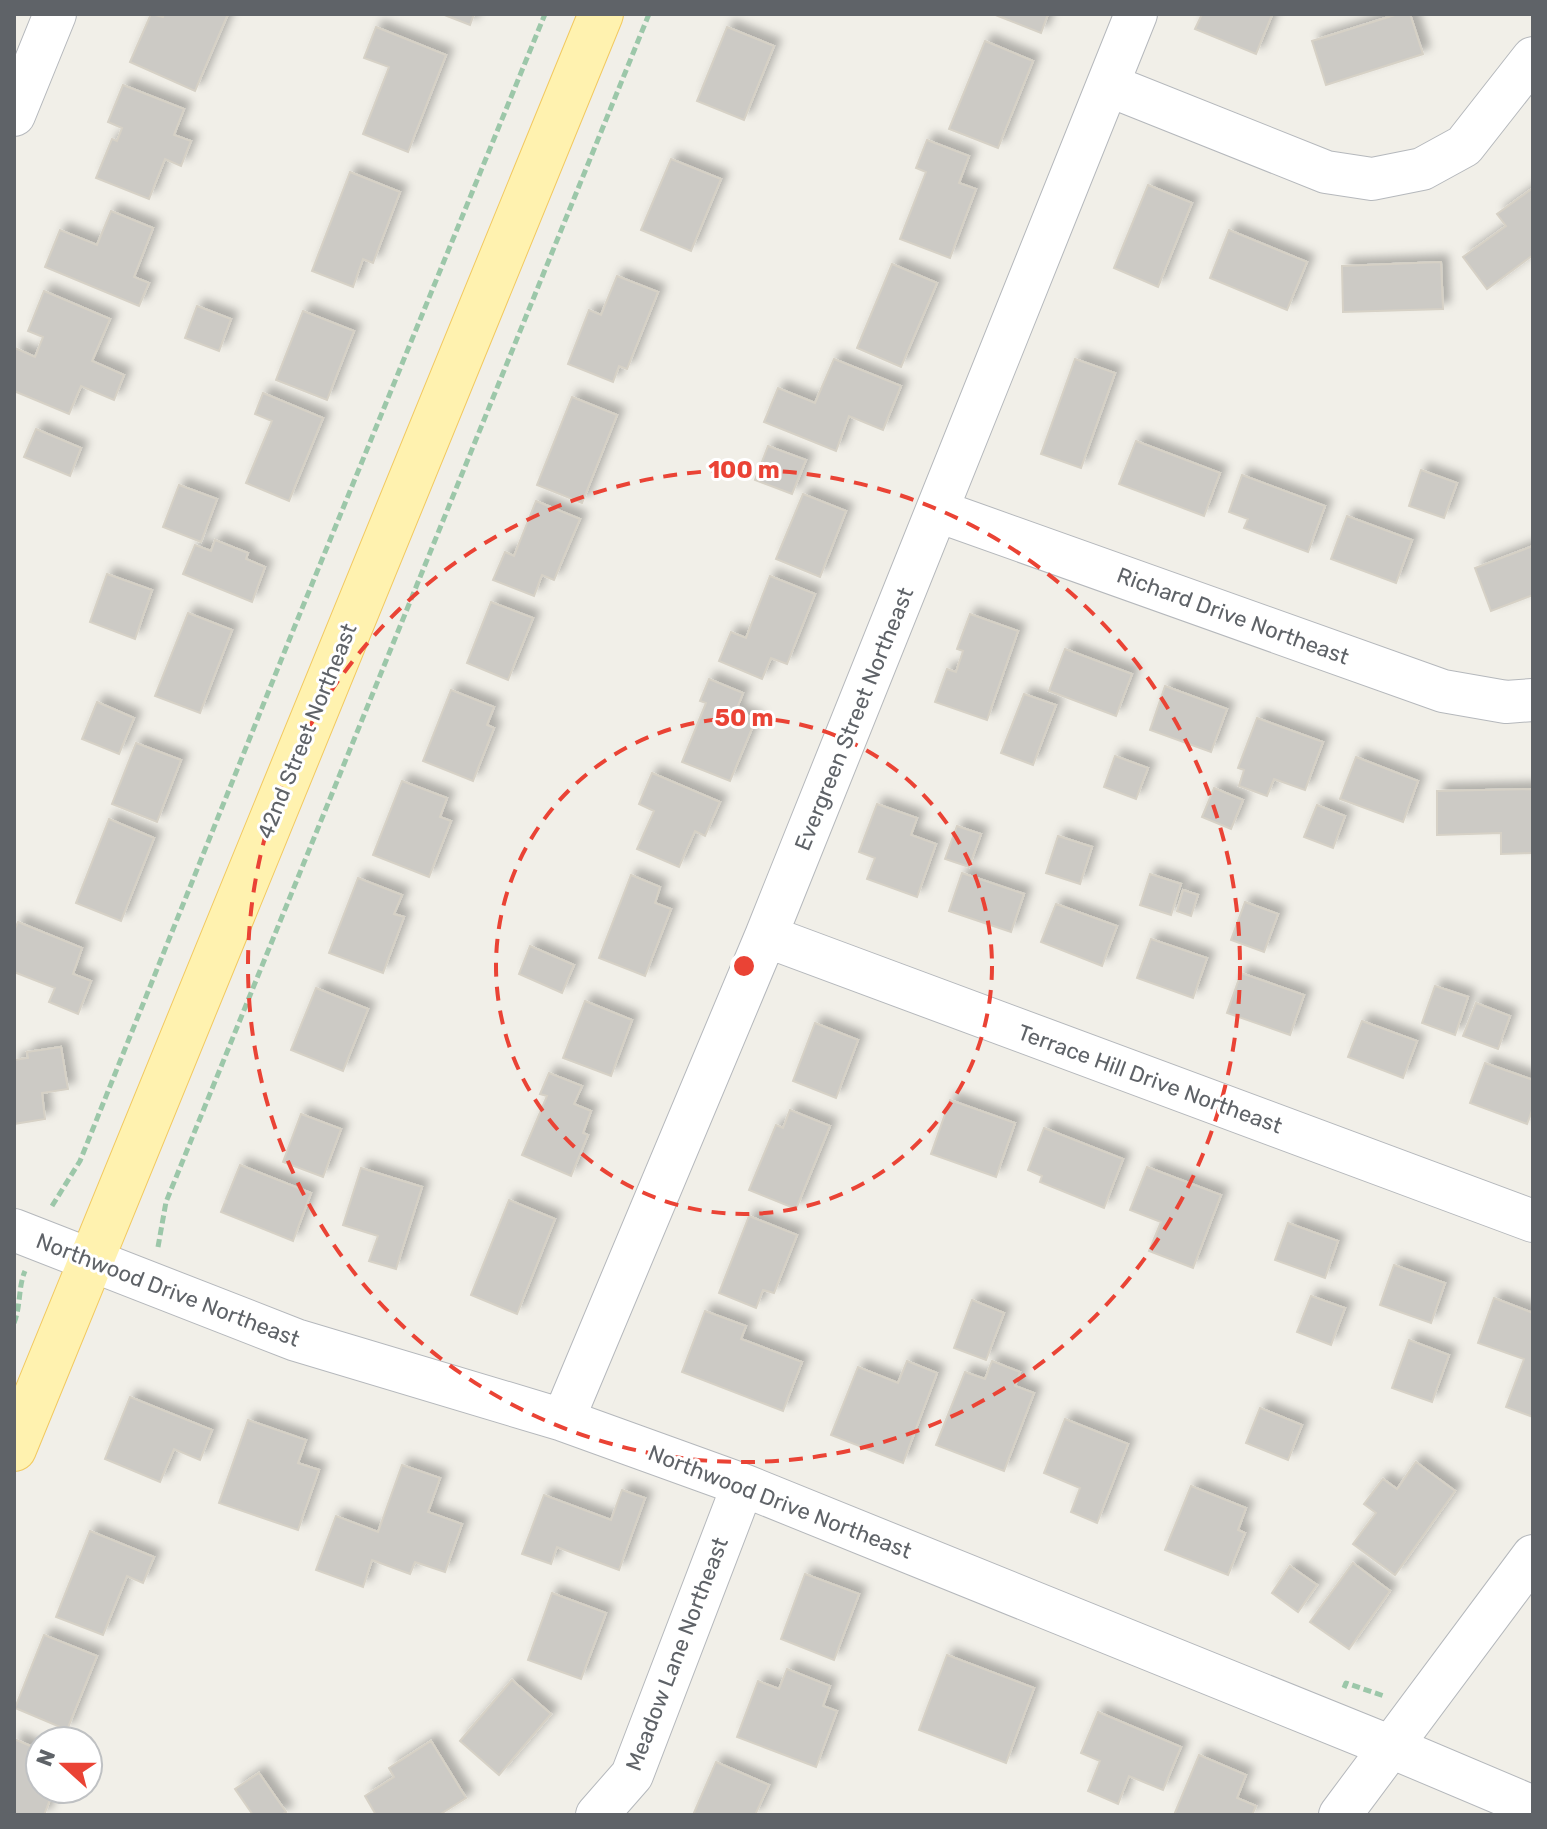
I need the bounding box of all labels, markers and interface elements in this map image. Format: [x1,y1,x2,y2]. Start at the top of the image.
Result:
text: 100 m [708,456,780,484]
street label: Richard Drive Northeast [1113,561,1353,671]
street label: Evergreen Street Northeast [789,583,919,855]
street label: 42nd Street Northeast [251,619,363,843]
text: 50 m [715,704,773,732]
centre of rings [730,952,758,980]
street label: Terrace Hill Drive Northeast [1014,1019,1286,1140]
street label: Northwood Drive Northeast [32,1227,304,1353]
street label: Northwood Drive Northeast [644,1439,916,1565]
street label: Meadow Lane Northeast [620,1533,734,1775]
north arrow [24,1725,104,1805]
text: N [30,1746,61,1770]

